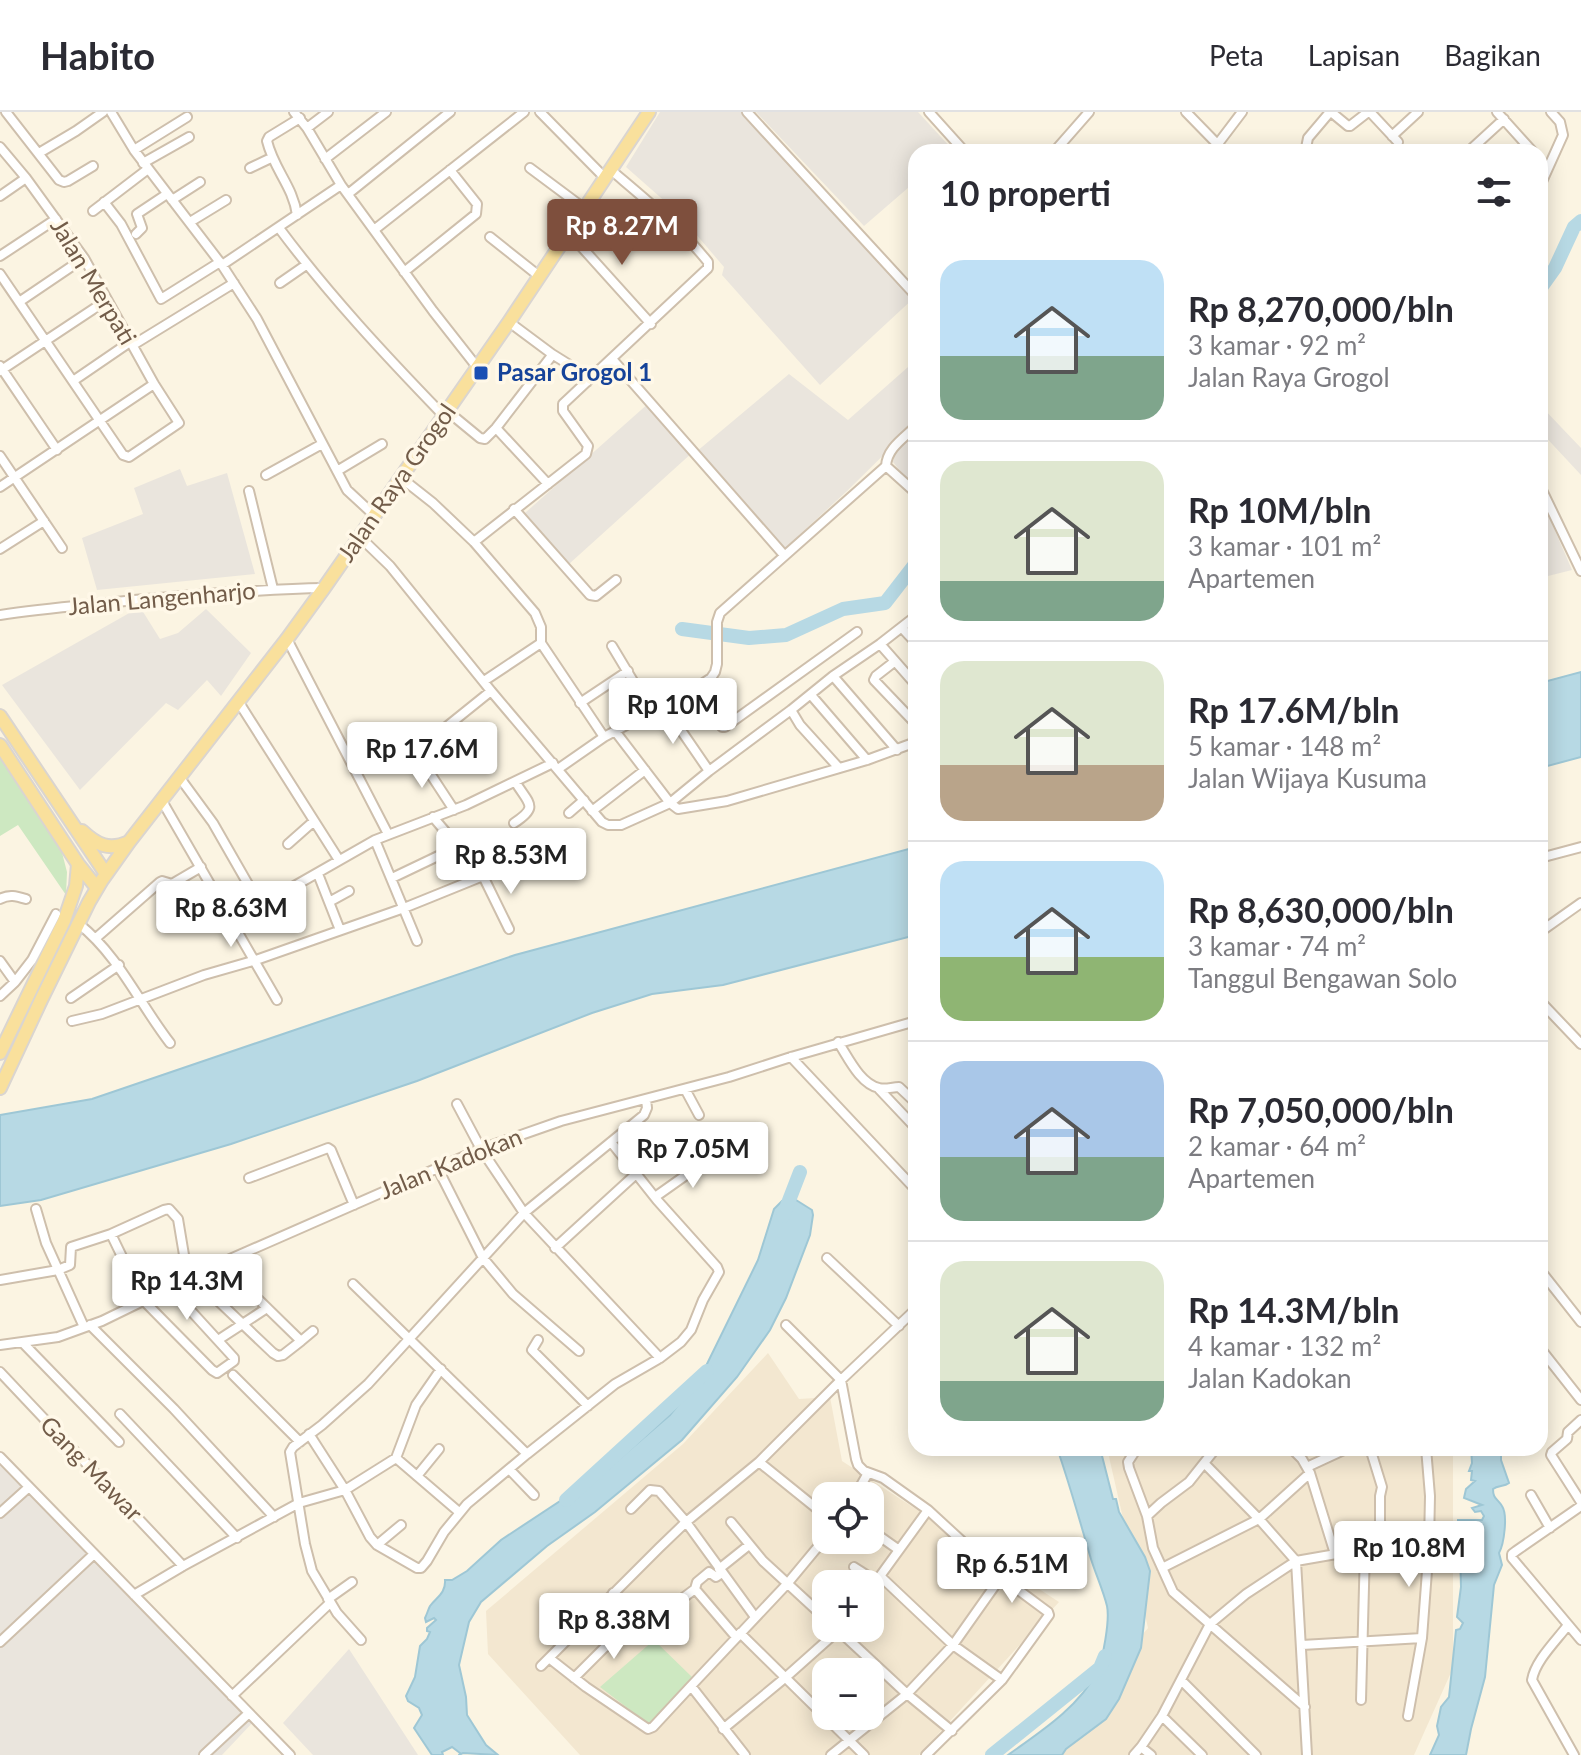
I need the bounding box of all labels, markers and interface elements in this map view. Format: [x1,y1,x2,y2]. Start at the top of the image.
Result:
text: Habito [40,32,155,78]
text: Peta [1209,38,1264,72]
text: Lapisan [1308,38,1400,72]
text: Bagikan [1444,38,1541,72]
icon: filters [1472,170,1516,214]
text: 10 properti [940,172,1111,213]
pin: Rp 8.27M [539,199,705,267]
text: Rp 8.27M [565,209,679,241]
street label: Jalan Merpati [45,213,143,350]
text: Rp 8,270,000/bln [1188,288,1454,329]
icon: home [1004,292,1100,388]
text: 3 kamar · 92 m² [1188,329,1366,361]
place label: Pasar Grogol 1 [497,357,652,386]
text: Jalan Raya Grogol [1188,361,1390,393]
marker: Pasar Grogol 1 [472,364,490,382]
street label: Jalan Raya Grogol [331,398,461,567]
text: Rp 10M/bln [1188,489,1372,530]
icon: home [1004,493,1100,589]
text: 3 kamar · 101 m² [1188,530,1381,562]
text: Apartemen [1188,562,1315,594]
street label: Jalan Langenharjo [67,575,257,620]
pin: Rp 10M [608,678,738,746]
text: Rp 10M [627,688,719,720]
text: Rp 17.6M/bln [1188,689,1399,730]
icon: home [1004,693,1100,789]
pin: Rp 17.6M [339,722,505,790]
text: 5 kamar · 148 m² [1188,730,1381,762]
text: Rp 17.6M [365,732,479,764]
text: Jalan Wijaya Kusuma [1188,762,1427,794]
pin: Rp 8.53M [428,828,594,896]
text: Rp 8.53M [454,838,568,870]
pin: Rp 8.63M [148,881,314,949]
text: Rp 8,630,000/bln [1188,889,1454,930]
text: Rp 8.63M [174,891,288,923]
icon: home [1004,893,1100,989]
text: 3 kamar · 74 m² [1188,930,1366,962]
text: Tanggul Bengawan Solo [1188,962,1457,994]
text: Rp 7,050,000/bln [1188,1089,1454,1130]
icon: home [1004,1093,1100,1189]
street label: Jalan Kadokan [375,1121,526,1204]
pin: Rp 7.05M [610,1122,776,1190]
text: 2 kamar · 64 m² [1188,1130,1366,1162]
text: Rp 7.05M [636,1132,750,1164]
text: Apartemen [1188,1162,1315,1194]
pin: Rp 14.3M [104,1254,270,1322]
text: Rp 14.3M [130,1264,244,1296]
text: Rp 14.3M/bln [1188,1289,1399,1330]
icon: home [1004,1293,1100,1389]
text: 4 kamar · 132 m² [1188,1330,1381,1362]
text: Jalan Kadokan [1188,1362,1352,1394]
street label: Gang Mawar [35,1409,149,1527]
map controls [812,1482,884,1730]
button: locate [812,1482,884,1554]
pin: Rp 10.8M [1326,1521,1492,1589]
text: Rp 10.8M [1352,1531,1466,1563]
pin: Rp 6.51M [929,1537,1095,1605]
text: Rp 6.51M [955,1547,1069,1579]
button: + [812,1570,884,1642]
pin: Rp 8.38M [531,1593,697,1661]
text: Rp 8.38M [557,1603,671,1635]
button: − [812,1658,884,1730]

